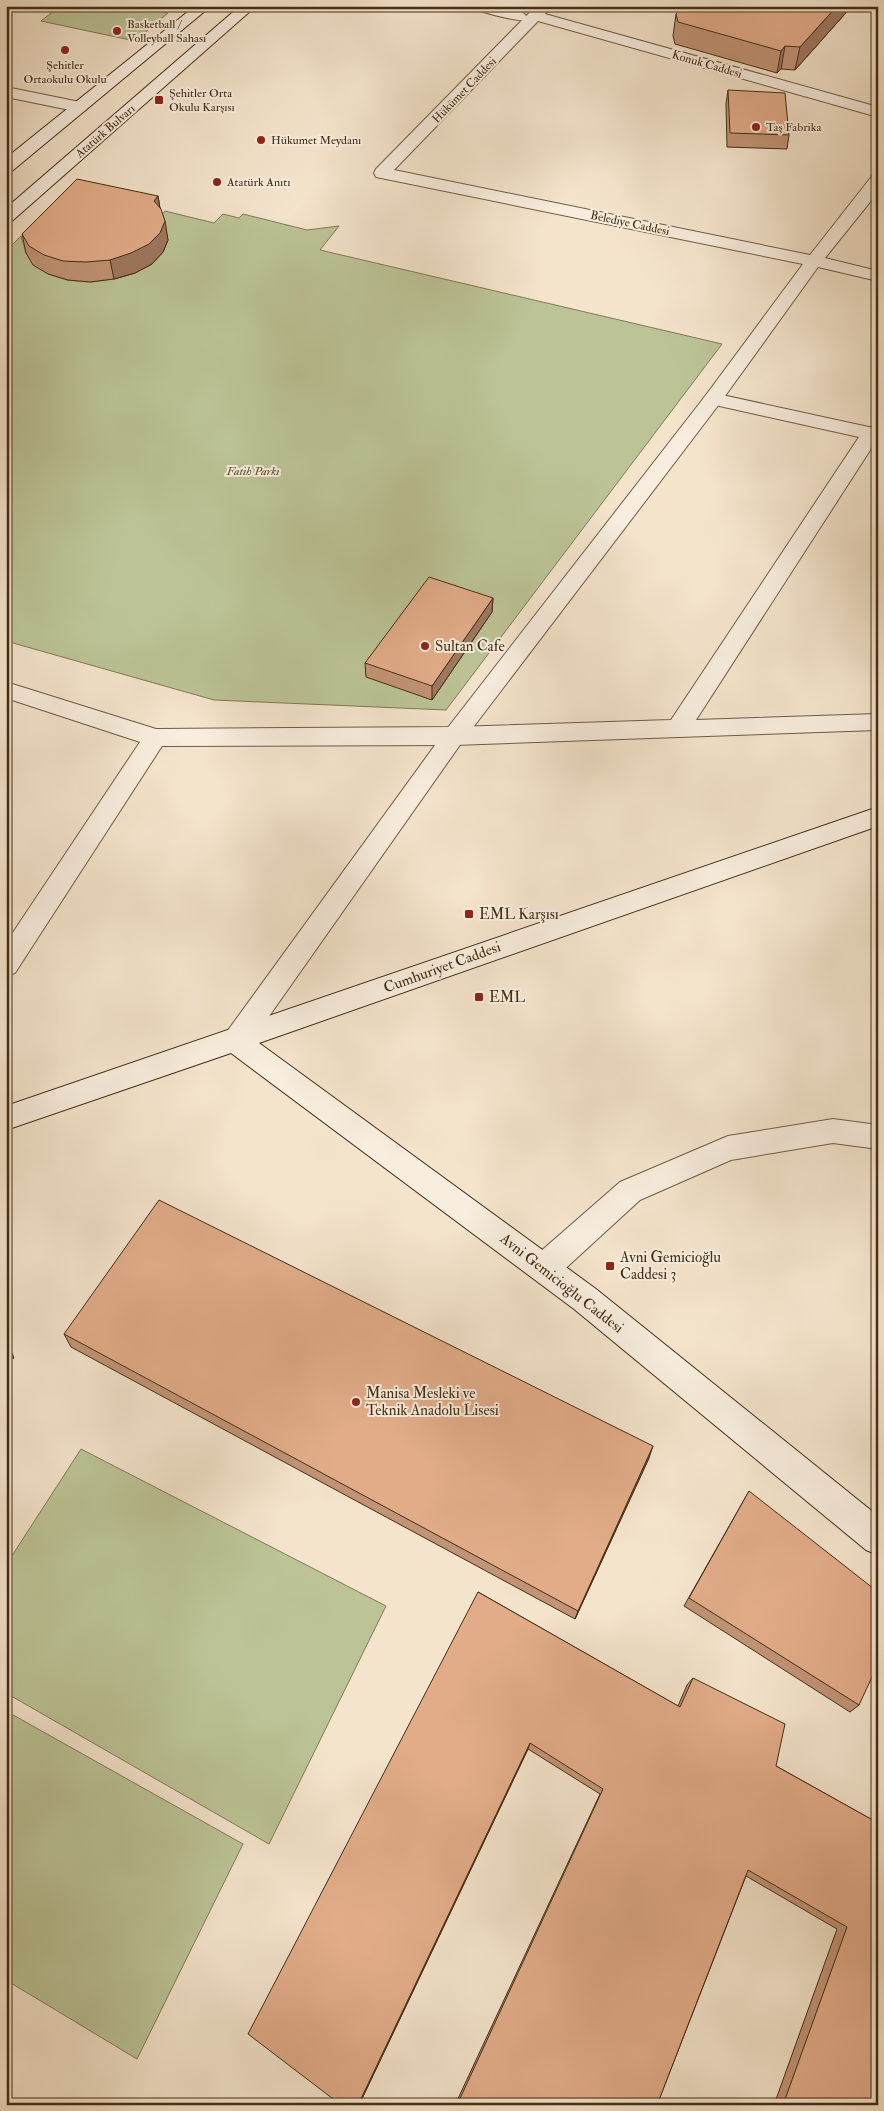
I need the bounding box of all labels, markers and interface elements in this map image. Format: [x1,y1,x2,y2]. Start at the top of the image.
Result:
place label: Basketball / Volleyball Sahası [127,17,206,46]
marker: Basketball / Volleyball Sahası [111,25,123,37]
marker: Şehitler Ortaokulu Okulu [59,44,71,56]
street label: Konuk Caddesi [670,47,744,82]
street label: Hükümet Caddesi [429,54,500,127]
place label: Şehitler Ortaokulu Okulu [23,58,107,87]
place label: Şehitler Orta Okulu Karşısı [169,86,235,115]
marker: Şehitler Orta Okulu Karşısı [153,94,165,106]
street label: Atatürk Bulvarı [72,101,138,162]
place label: Taş Fabrika [766,120,822,135]
marker: Taş Fabrika [750,121,762,133]
place label: Hükumet Meydanı [271,133,361,148]
marker: Hükumet Meydanı [255,134,267,146]
place label: Atatürk Anıtı [226,175,290,190]
marker: Atatürk Anıtı [211,176,223,188]
street label: Belediye Caddesi [589,208,671,239]
park label: Fatih Parkı [225,464,280,479]
place label: Sultan Cafe [435,637,505,656]
marker: Sultan Cafe [419,640,431,652]
place label: EML Karşısı [479,905,559,924]
marker: EML Karşısı [463,908,475,920]
street label: Cumhuriyet Caddesi [381,937,503,997]
place label: EML [489,988,525,1007]
marker: EML [473,991,485,1003]
street label: Avni Gemicioğlu Caddesi [495,1229,627,1338]
place label: Avni Gemicioğlu Caddesi 3 [619,1248,721,1284]
marker: Avni Gemicioğlu Caddesi 3 [604,1260,616,1272]
place label: Manisa Mesleki ve Teknik Anadolu Lisesi [366,1384,499,1420]
marker: Manisa Mesleki ve Teknik Anadolu Lisesi [350,1396,362,1408]

